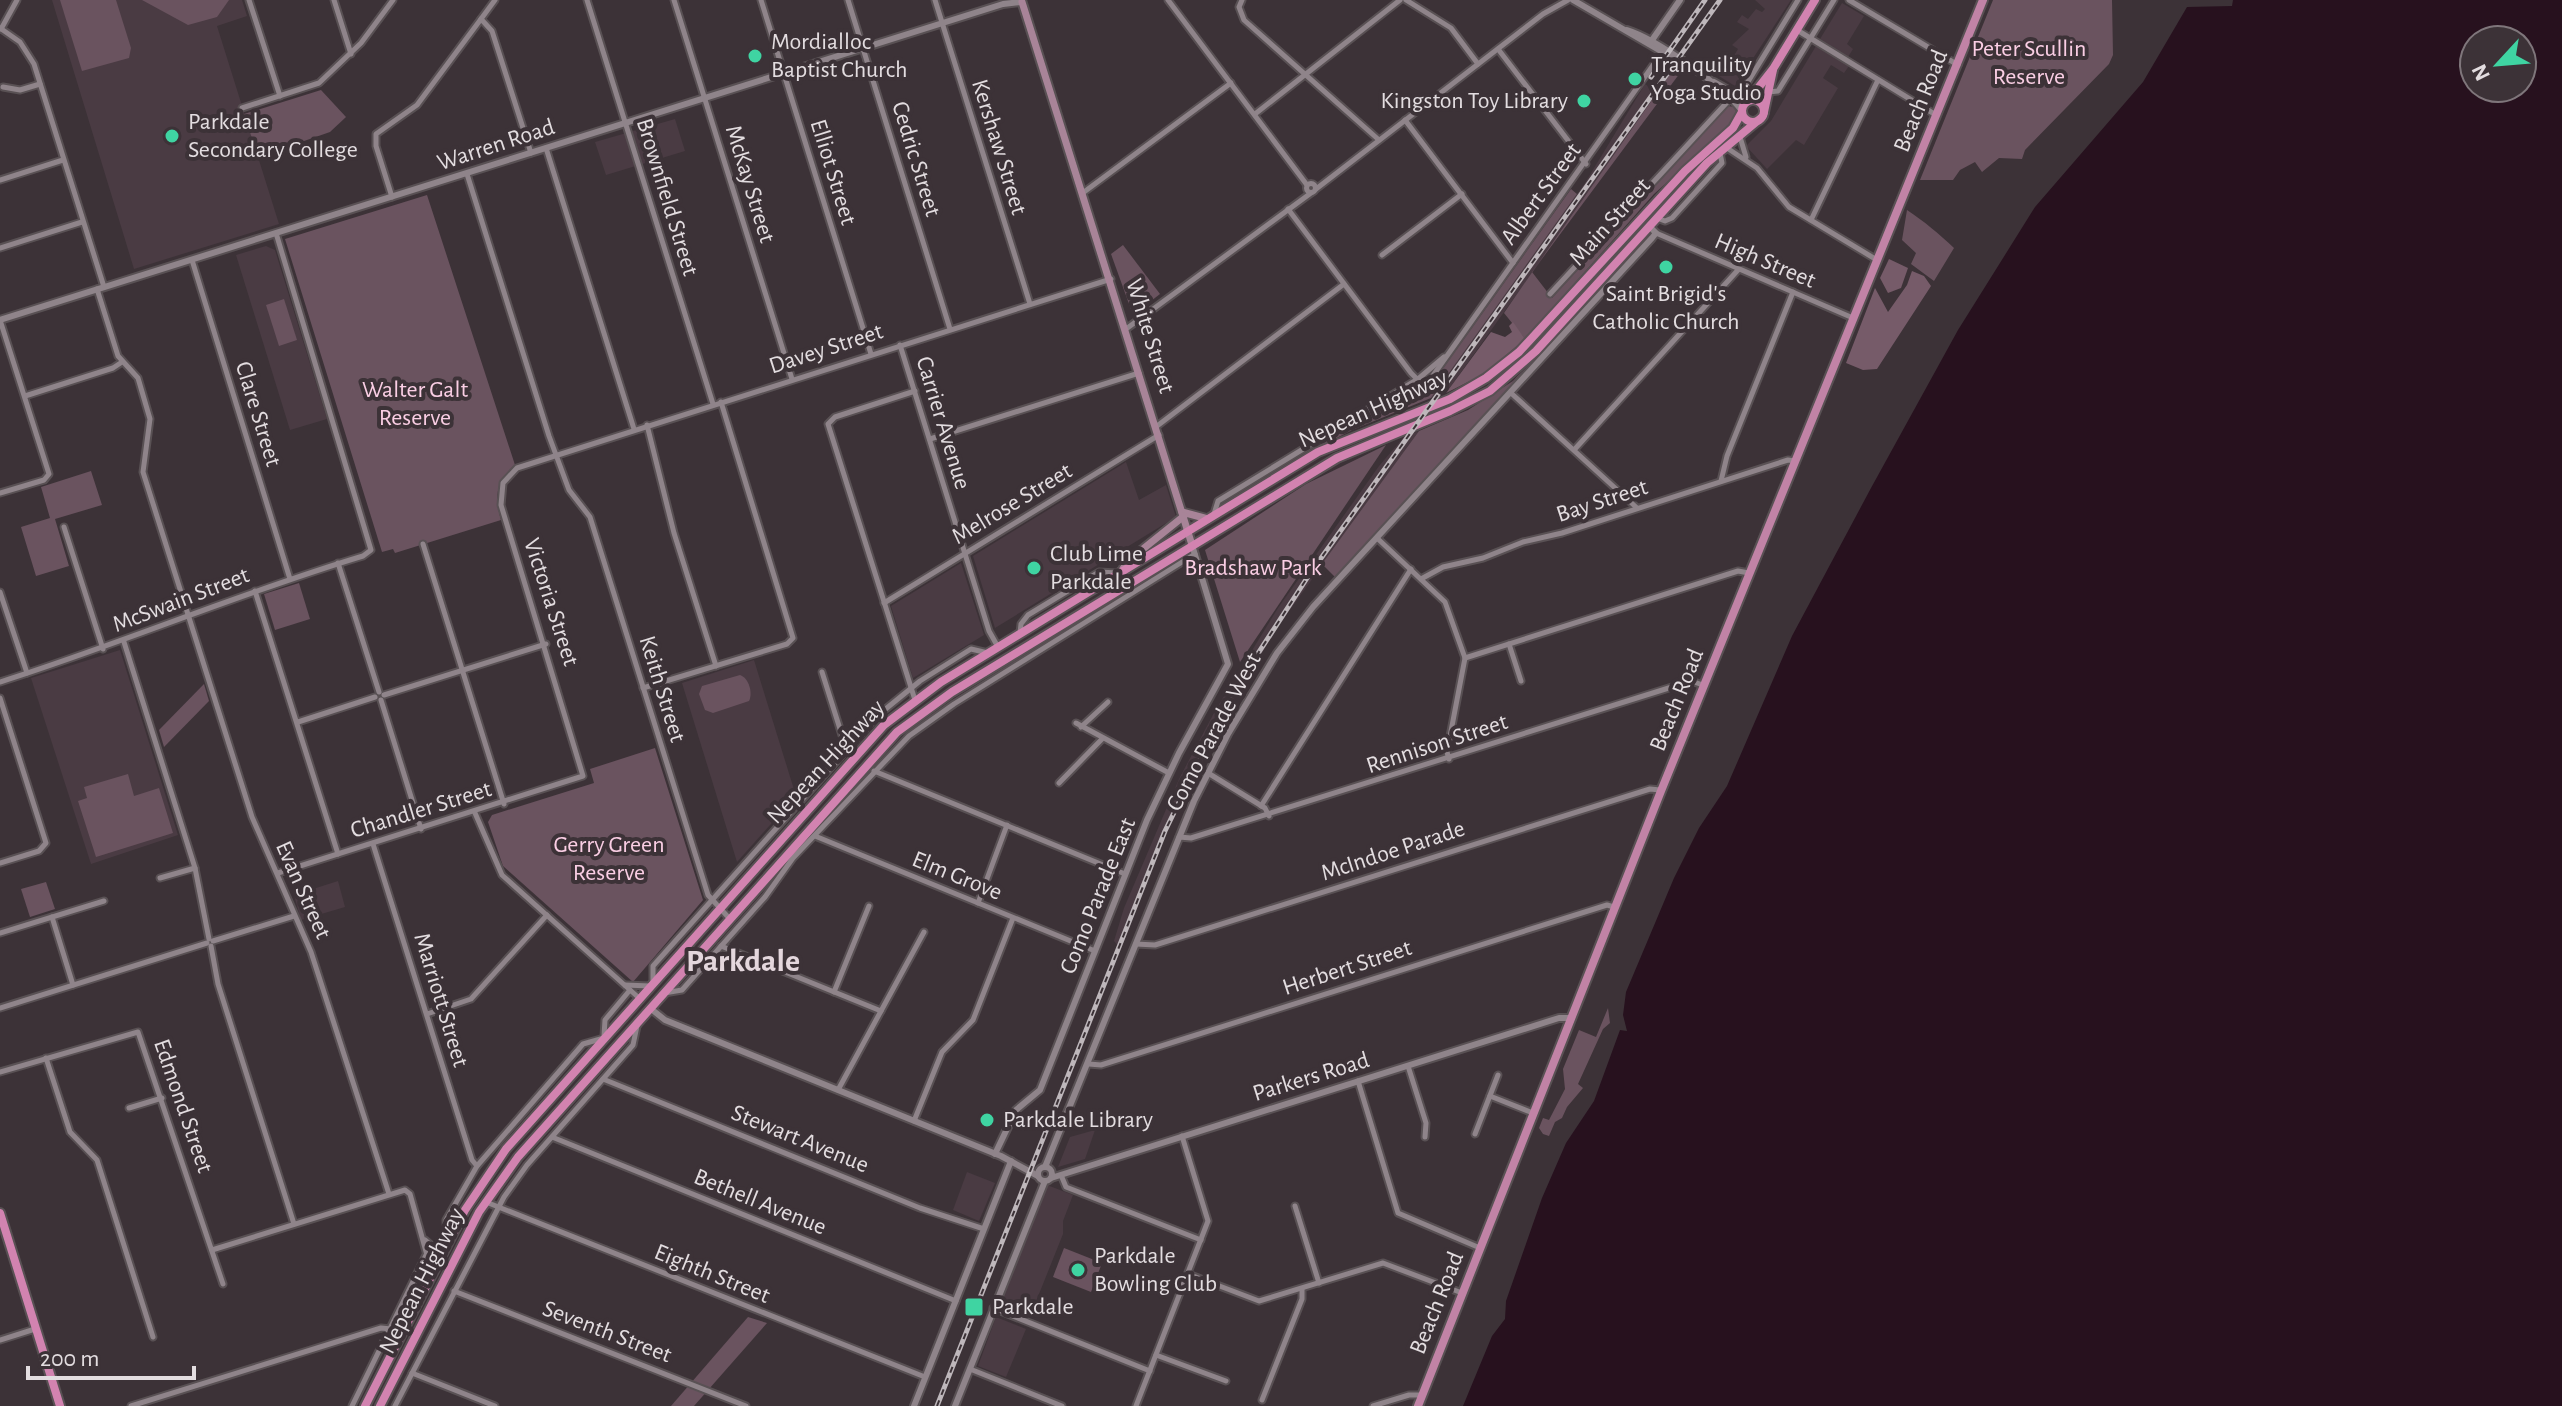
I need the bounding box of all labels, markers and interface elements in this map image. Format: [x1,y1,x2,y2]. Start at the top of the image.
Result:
north arrow [2458,24,2538,104]
place label: Mordialloc Baptist Church [771,30,908,82]
park label: Peter Scullin Reserve [1971,37,2087,89]
street label: Beach Road [1890,46,1952,156]
marker: Mordialloc Baptist Church [746,47,764,65]
place label: Tranquility Yoga Studio [1651,53,1762,105]
text: N [2468,61,2494,84]
marker: Tranquility Yoga Studio [1626,70,1644,88]
street label: Kershaw Street [967,76,1031,218]
place label: Kingston Toy Library [1381,89,1568,113]
marker: Kingston Toy Library [1575,92,1593,110]
street label: Cedric Street [887,99,945,220]
place label: Parkdale Secondary College [188,110,358,162]
street label: Warren Road [434,115,558,175]
street label: Brownfield Street [632,115,702,279]
street label: Elliot Street [806,116,861,228]
street label: McKay Street [721,122,779,246]
marker: Parkdale Secondary College [163,127,181,145]
street label: Albert Street [1496,139,1586,249]
street label: Main Street [1565,173,1655,270]
street label: High Street [1711,229,1819,293]
marker: Saint Brigid's Catholic Church [1657,258,1675,276]
street label: White Street [1121,276,1179,396]
place label: Saint Brigid's Catholic Church [1593,282,1739,334]
street label: Davey Street [766,319,886,379]
street label: Carrier Avenue [911,354,975,492]
street label: Clare Street [231,359,285,470]
street label: Nepean Highway [1295,365,1451,453]
park label: Walter Galt Reserve [362,378,468,430]
street label: Melrose Street [948,459,1076,549]
street label: Bay Street [1553,475,1651,527]
street label: Victoria Street [519,535,583,669]
place label: Club Lime Parkdale [1050,542,1143,594]
park label: Bradshaw Park [1184,556,1322,580]
marker: Club Lime Parkdale [1025,559,1043,577]
street label: McSwain Street [109,563,253,637]
street label: Keith Street [634,633,690,745]
street label: Beach Road [1646,645,1708,755]
street label: Como Parade West [1162,649,1266,815]
street label: Nepean Highway [763,695,889,829]
street label: Rennison Street [1363,710,1511,778]
street label: Chandler Street [348,777,495,843]
street label: Como Parade East [1056,814,1140,977]
street label: McIndoe Parade [1318,816,1468,886]
park label: Gerry Green Reserve [553,833,665,885]
street label: Evan Street [271,837,335,943]
street label: Elm Grove [909,847,1005,905]
street label: Marriott Street [409,930,473,1070]
street label: Herbert Street [1280,936,1415,1000]
district label: Parkdale [686,945,800,977]
street label: Edmond Street [149,1036,217,1176]
street label: Parkers Road [1250,1048,1372,1106]
street label: Stewart Avenue [728,1101,872,1177]
place label: Parkdale Library [1003,1108,1153,1132]
marker: Parkdale Library [978,1111,996,1129]
street label: Bethell Avenue [690,1165,830,1239]
street label: Nepean Highway [375,1204,469,1358]
street label: Eighth Street [651,1240,773,1308]
place label: Parkdale Bowling Club [1094,1244,1217,1296]
street label: Beach Road [1406,1248,1468,1358]
marker: Parkdale Bowling Club [1069,1261,1087,1279]
place label: Parkdale [992,1295,1074,1319]
street label: Seventh Street [539,1296,675,1368]
marker: Parkdale [963,1296,985,1318]
scale bar [28,1330,194,1380]
text: 200 m [40,1347,99,1371]

